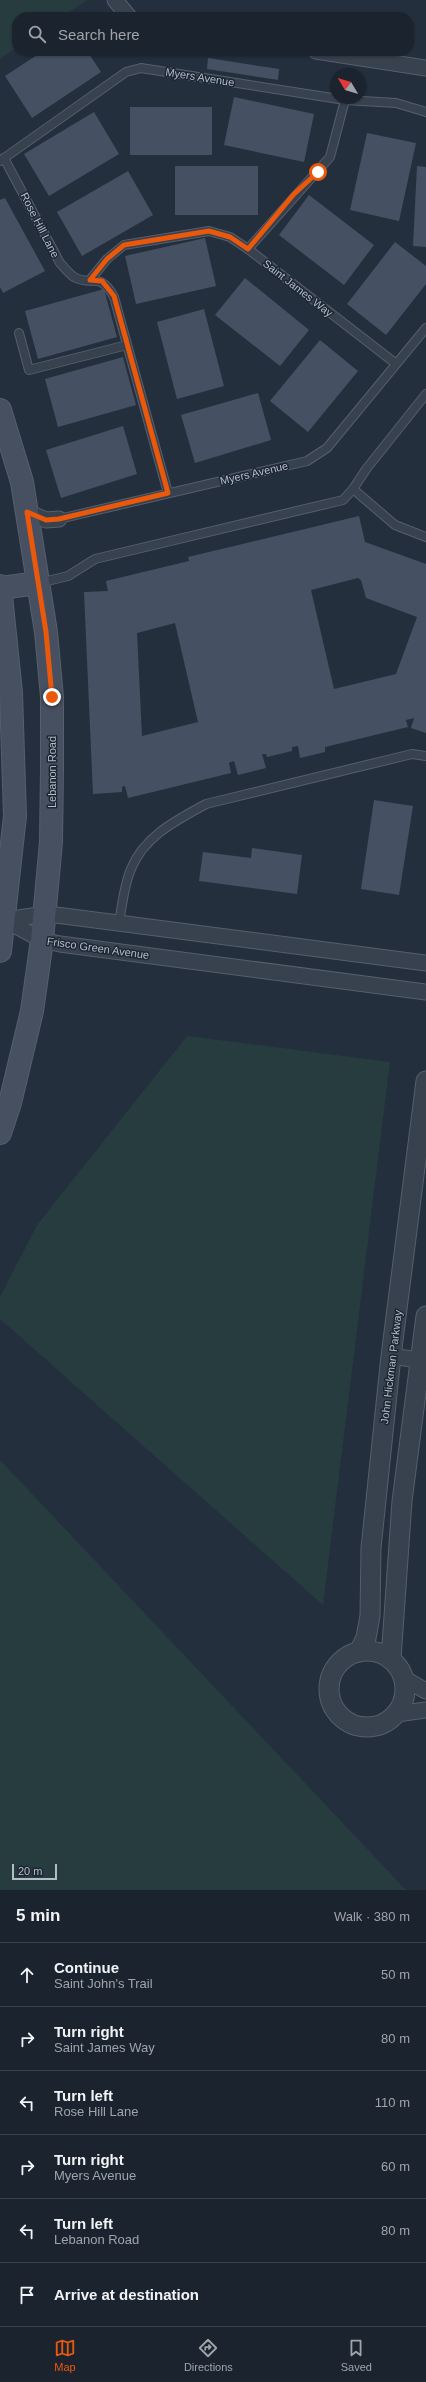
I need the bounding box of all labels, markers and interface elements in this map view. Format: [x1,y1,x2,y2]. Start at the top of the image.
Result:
search box [12,12,414,56]
icon: search [26,23,48,45]
text: Search here [58,26,140,43]
street label: Myers Avenue [165,66,235,88]
north arrow [330,68,366,104]
route start [309,163,327,181]
street label: Rose Hill Lane [18,190,62,260]
street label: Saint James Way [261,257,336,319]
street label: Myers Avenue [219,459,289,487]
route end [43,688,61,706]
street label: Lebanon Road [46,736,58,808]
street label: Frisco Green Avenue [46,935,150,961]
street label: John Hickman Parkway [378,1309,404,1425]
scale bar [12,1862,57,1881]
text: 20 m [18,1865,42,1877]
text: 5 min [16,1906,60,1925]
text: Walk · 380 m [334,1909,410,1924]
text: Continue [54,1959,119,1976]
icon: ahead [16,1964,38,1986]
text: 50 m [381,1967,410,1982]
text: Saint John's Trail [54,1976,153,1991]
text: Turn right [54,2023,124,2040]
icon: right [16,2028,38,2050]
text: 80 m [381,2031,410,2046]
text: Saint James Way [54,2040,155,2055]
text: Turn left [54,2087,113,2104]
icon: left [16,2092,38,2114]
text: 110 m [375,2095,410,2110]
text: Rose Hill Lane [54,2104,139,2119]
text: Turn right [54,2151,124,2168]
icon: right [16,2156,38,2178]
text: 60 m [381,2159,410,2174]
text: Myers Avenue [54,2168,136,2183]
text: Turn left [54,2215,113,2232]
icon: left [16,2220,38,2242]
text: 80 m [381,2223,410,2238]
text: Lebanon Road [54,2232,139,2247]
icon: arrive [16,2284,38,2306]
text: Arrive at destination [54,2286,199,2303]
tab: Map [54,2337,76,2373]
tab: Directions [184,2337,233,2373]
tab: Saved [341,2337,372,2373]

